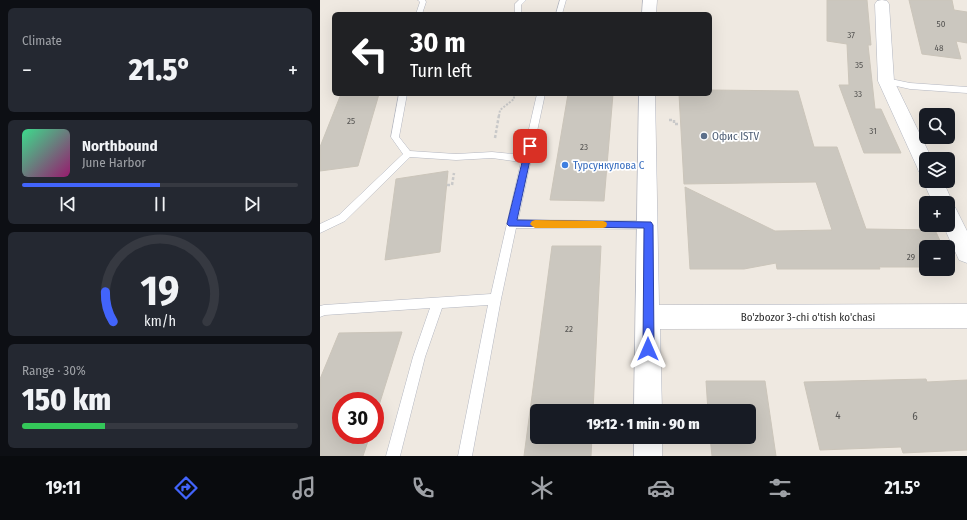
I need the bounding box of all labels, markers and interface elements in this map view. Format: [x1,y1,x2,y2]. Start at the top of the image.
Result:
house number: 50 [937,19,946,29]
text: 30 m [410,26,466,59]
icon: left [344,28,396,80]
house number: 37 [847,30,855,40]
text: Climate [22,33,62,48]
house number: 48 [935,43,944,53]
text: 21.5° [129,52,191,88]
text: − [22,57,32,84]
text: + [288,57,298,84]
text: Turn left [410,60,472,82]
house number: 35 [855,60,863,70]
house number: 33 [854,89,862,99]
map controls [919,108,955,276]
button: search [919,108,955,144]
house number: 25 [347,116,355,126]
house number: 31 [869,126,877,136]
pin [513,129,547,163]
place label: Офис ISTV [712,130,759,143]
marker: Офис ISTV [699,131,709,141]
icon: arrive [519,135,541,157]
text: Northbound [82,137,158,155]
house number: 23 [580,142,588,152]
button: layers [919,152,955,188]
text: June Harbor [82,155,146,170]
place label: Турсункулова С [573,159,645,172]
marker: Турсункулова С [560,160,570,170]
icon: previous [57,193,79,215]
icon: pause [149,193,171,215]
icon: next [241,193,263,215]
button: + [919,196,955,232]
button: − [919,240,955,276]
house number: 29 [907,252,915,262]
text: 19 [140,266,180,316]
street label: Bo'zbozor 3-chi o'tish ko'chasi [741,311,876,324]
text: km/h [144,313,176,330]
house number: 22 [565,324,573,334]
position arrow [627,328,669,370]
text: Range · 30% [22,363,86,378]
text: 150 km [22,382,111,418]
speed limit sign: 30 [332,392,384,444]
house number: 4 [835,409,841,422]
house number: 6 [912,410,918,423]
text: 19:12 · 1 min · 90 m [586,415,700,433]
icon: directions [172,474,200,502]
icon: music [290,474,318,502]
icon: phone [409,474,437,502]
icon: climate [528,474,556,502]
icon: car [647,474,675,502]
icon: filters [766,474,794,502]
text: 19:11 [45,477,81,499]
text: 21.5° [885,477,922,499]

